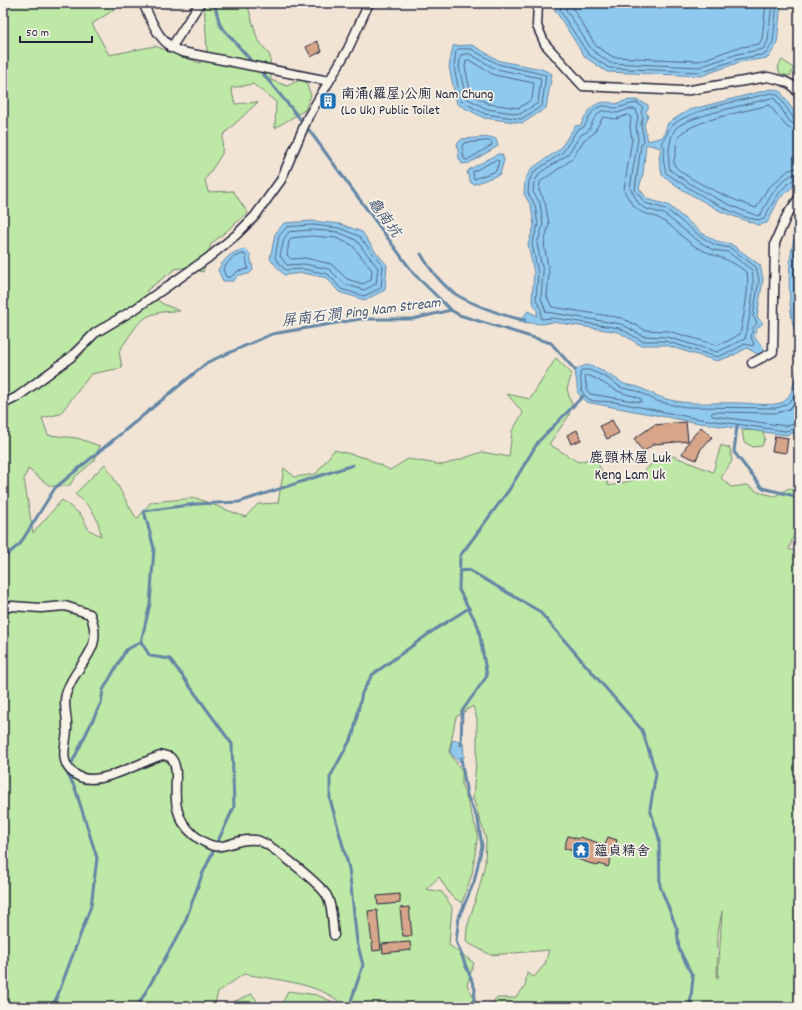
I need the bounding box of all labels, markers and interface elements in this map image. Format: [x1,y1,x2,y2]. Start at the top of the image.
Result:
scale bar [20,18,92,44]
text: 50 m [26,25,49,42]
place label: 南涌(羅屋)公廁 Nam Chung (Lo Uk) Public Toilet [341,85,493,121]
building icon: 南涌(羅屋)公廁 Nam Chung (Lo Uk) Public Toilet [318,91,338,111]
water label: 龜南坑 [361,194,407,244]
water label: 屏南石澗 Ping Nam Stream [281,292,443,334]
district label: 鹿頸林屋 Luk Keng Lam Uk [589,448,671,487]
temple icon: 蘊貞精舍 [571,840,591,860]
place label: 蘊貞精舍 [594,842,650,862]

